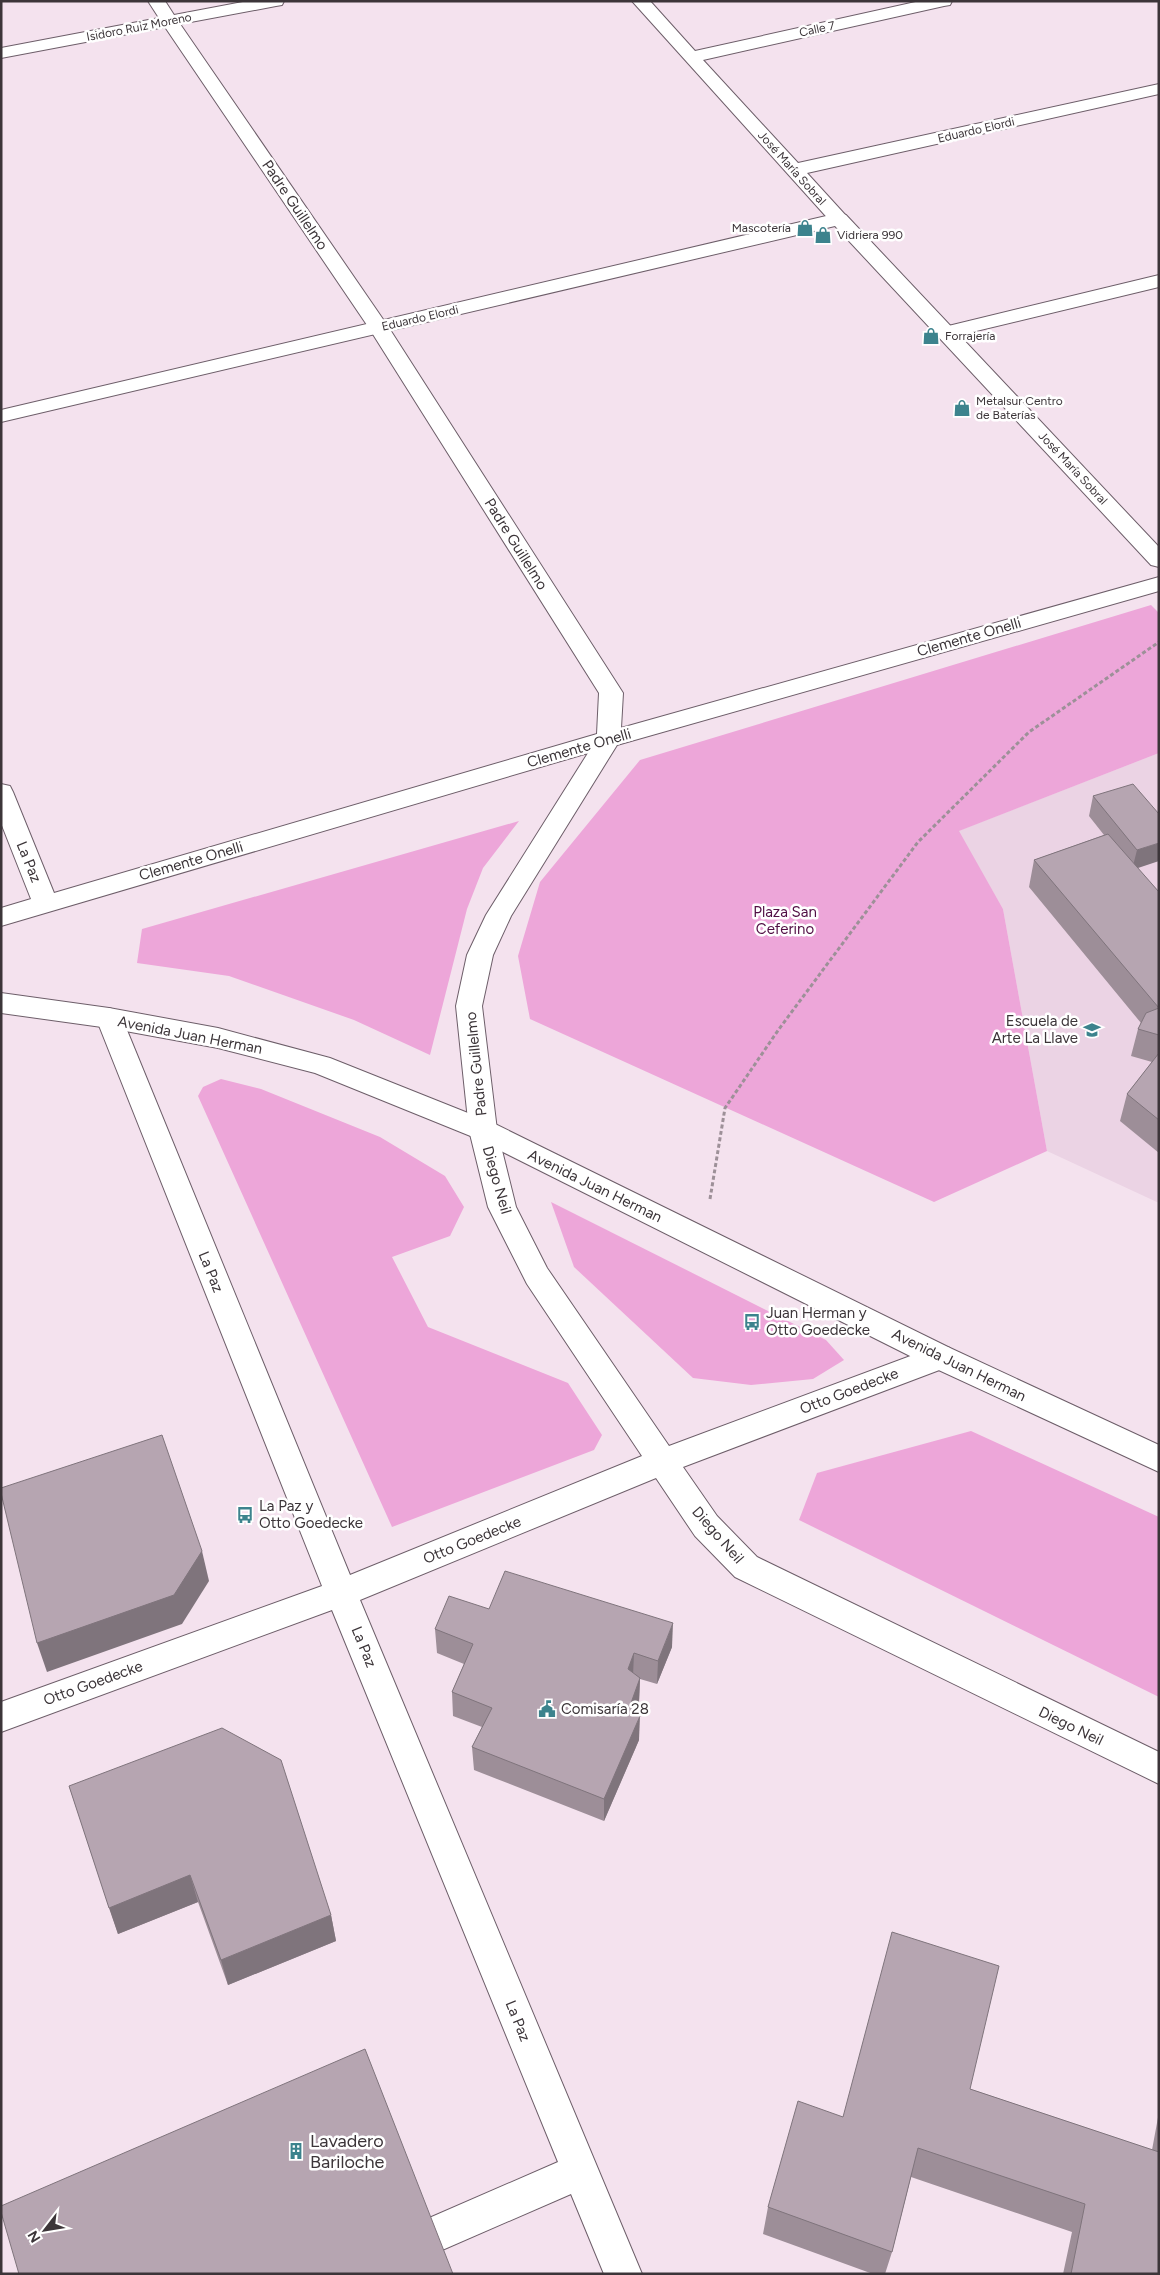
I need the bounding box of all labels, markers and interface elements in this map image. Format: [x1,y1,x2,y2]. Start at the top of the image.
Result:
street label: Isidoro Ruiz Moreno [85,10,193,44]
street label: Calle 7 [798,18,837,40]
street label: Eduardo Elordi [936,114,1016,146]
street label: José María Sobral [755,128,829,208]
street label: Padre Guillelmo [258,157,332,254]
shop icon: Mascotería [795,218,815,238]
place label: Mascotería [732,221,791,235]
shop icon: Vidriera 990 [813,225,833,245]
place label: Vidriera 990 [837,228,903,242]
street label: Eduardo Elordi [380,302,460,334]
shop icon: Forrajería [921,326,941,346]
place label: Forrajería [945,329,995,343]
place label: Metalsur Centro de Baterías [976,394,1063,422]
shop icon: Metalsur Centro de Baterías [952,398,972,418]
street label: José María Sobral [1036,429,1110,507]
street label: Padre Guillelmo [481,495,552,593]
street label: Clemente Onelli [915,614,1023,660]
street label: Clemente Onelli [525,725,633,771]
street label: Clemente Onelli [137,838,245,884]
street label: La Paz [13,839,45,885]
park label: Plaza San Ceferino [753,903,817,938]
street label: Padre Guillelmo [462,1011,490,1117]
street label: Avenida Juan Herman [116,1012,264,1058]
place label: Escuela de Arte La Llave [992,1012,1078,1047]
school or university icon: Escuela de Arte La Llave [1082,1020,1102,1040]
street label: Diego Neil [479,1144,515,1216]
street label: Avenida Juan Herman [525,1146,665,1226]
street label: La Paz [195,1249,227,1295]
place label: Juan Herman y Otto Goedecke [766,1304,870,1339]
bus stop icon: Juan Herman y Otto Goedecke [742,1312,762,1332]
street label: Avenida Juan Herman [889,1325,1029,1405]
street label: Otto Goedecke [797,1364,901,1418]
place label: La Paz y Otto Goedecke [259,1497,363,1532]
street label: Diego Neil [688,1503,748,1567]
bus stop icon: La Paz y Otto Goedecke [235,1505,255,1525]
street label: Otto Goedecke [420,1512,524,1568]
street label: La Paz [348,1624,380,1670]
street label: Otto Goedecke [41,1657,145,1709]
public building icon: Comisaría 28 [537,1699,557,1719]
place label: Comisaría 28 [561,1700,649,1718]
street label: Diego Neil [1036,1703,1106,1749]
street label: La Paz [502,1998,534,2044]
place label: Lavadero Bariloche [310,2130,385,2173]
building icon: Lavadero Bariloche [286,2141,306,2161]
north arrow [20,2205,70,2255]
text: N [24,2227,44,2245]

